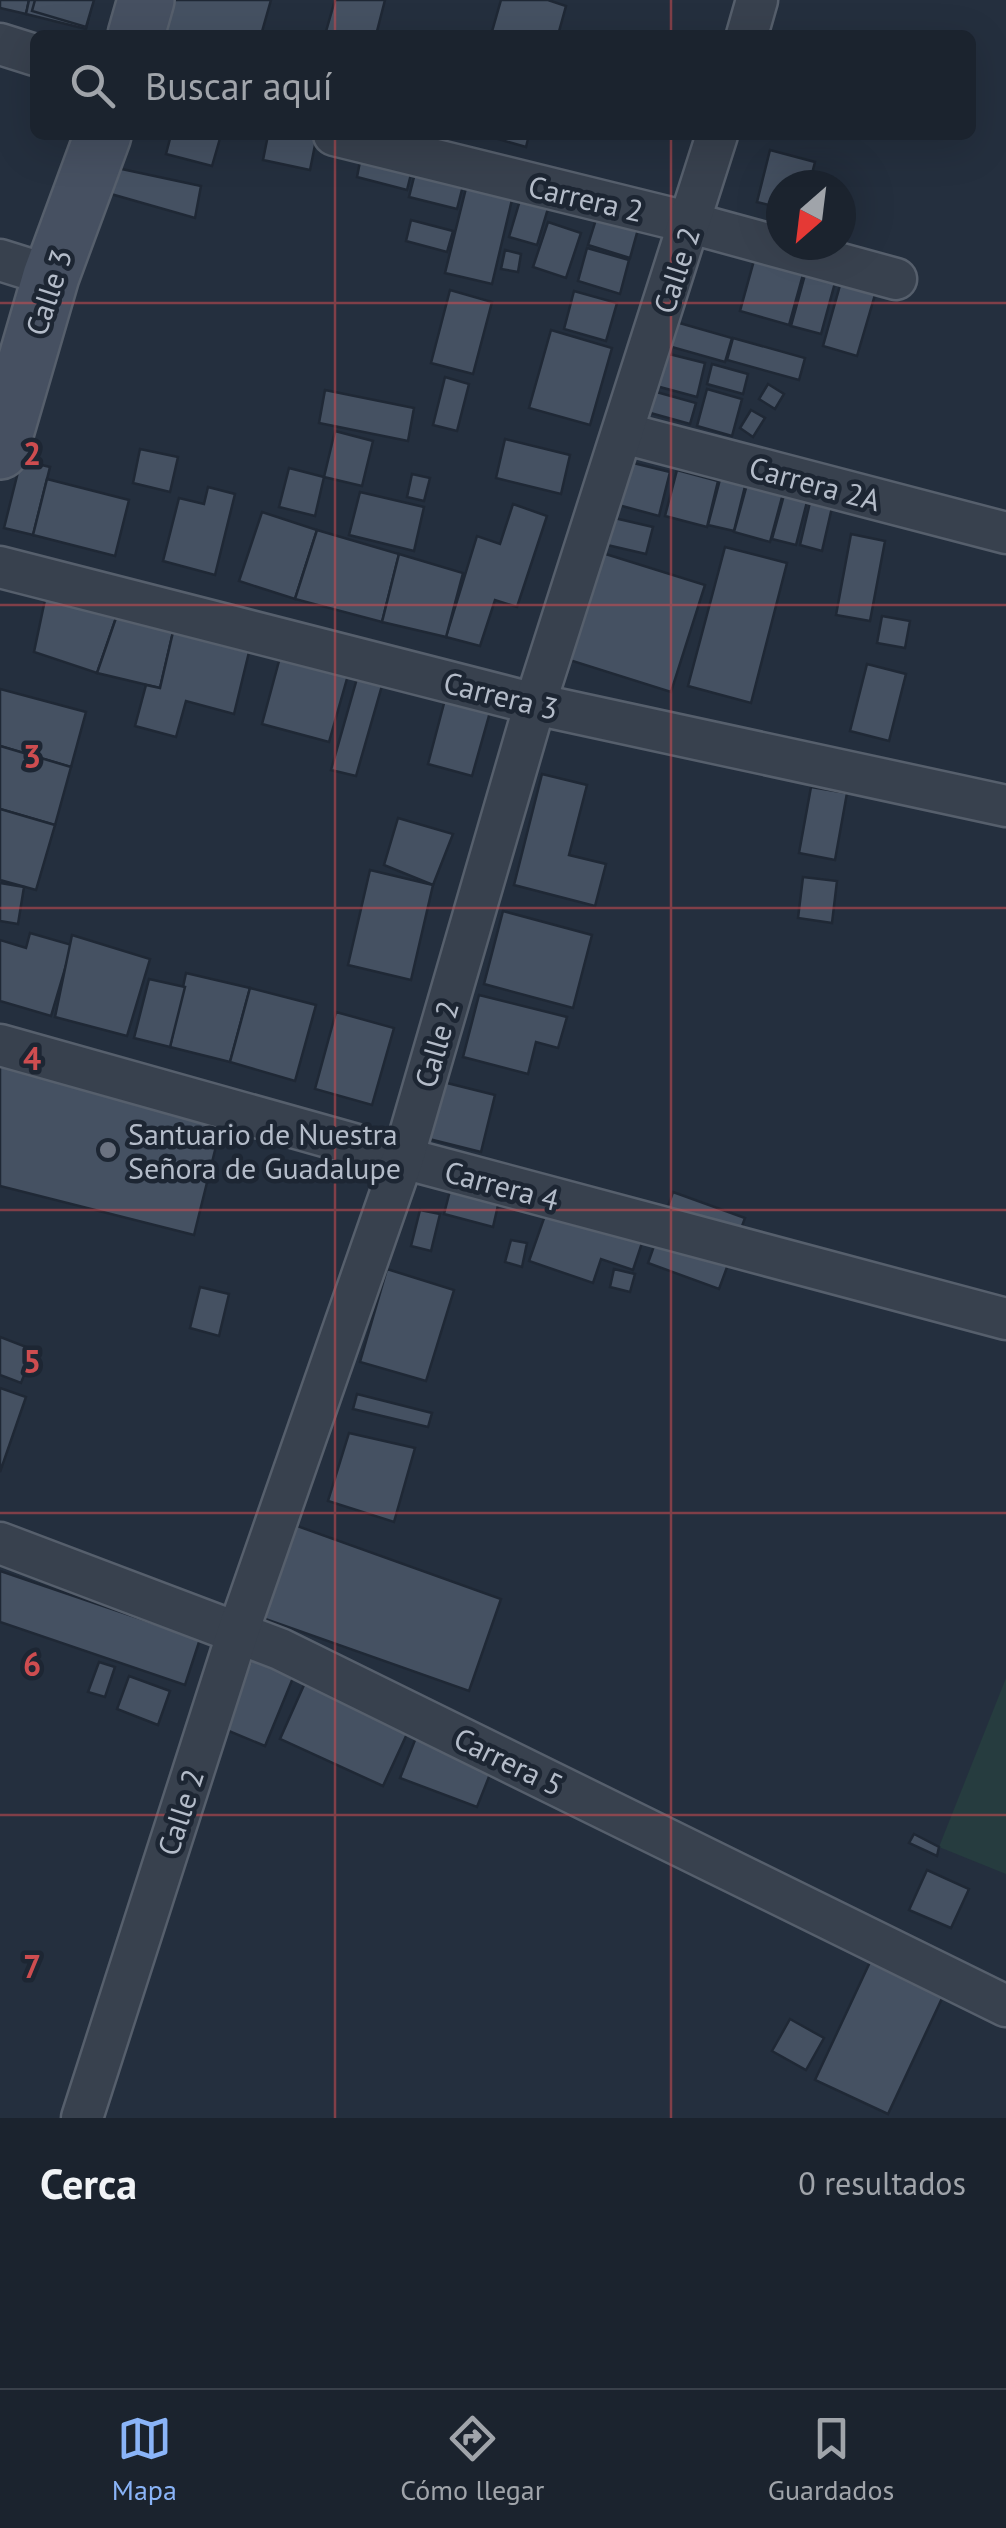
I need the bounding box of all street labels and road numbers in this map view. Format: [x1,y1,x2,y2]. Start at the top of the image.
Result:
street label: Carrera 2 [525,166,647,230]
street label: Calle 2 [644,222,708,318]
street label: Calle 3 [16,244,80,340]
street label: Carrera 2A [745,447,885,519]
street label: Carrera 3 [440,662,562,728]
street label: Calle 2 [405,996,467,1092]
street label: Carrera 4 [441,1151,563,1219]
street label: Carrera 5 [448,1718,570,1804]
street label: Calle 2 [148,1764,212,1860]

